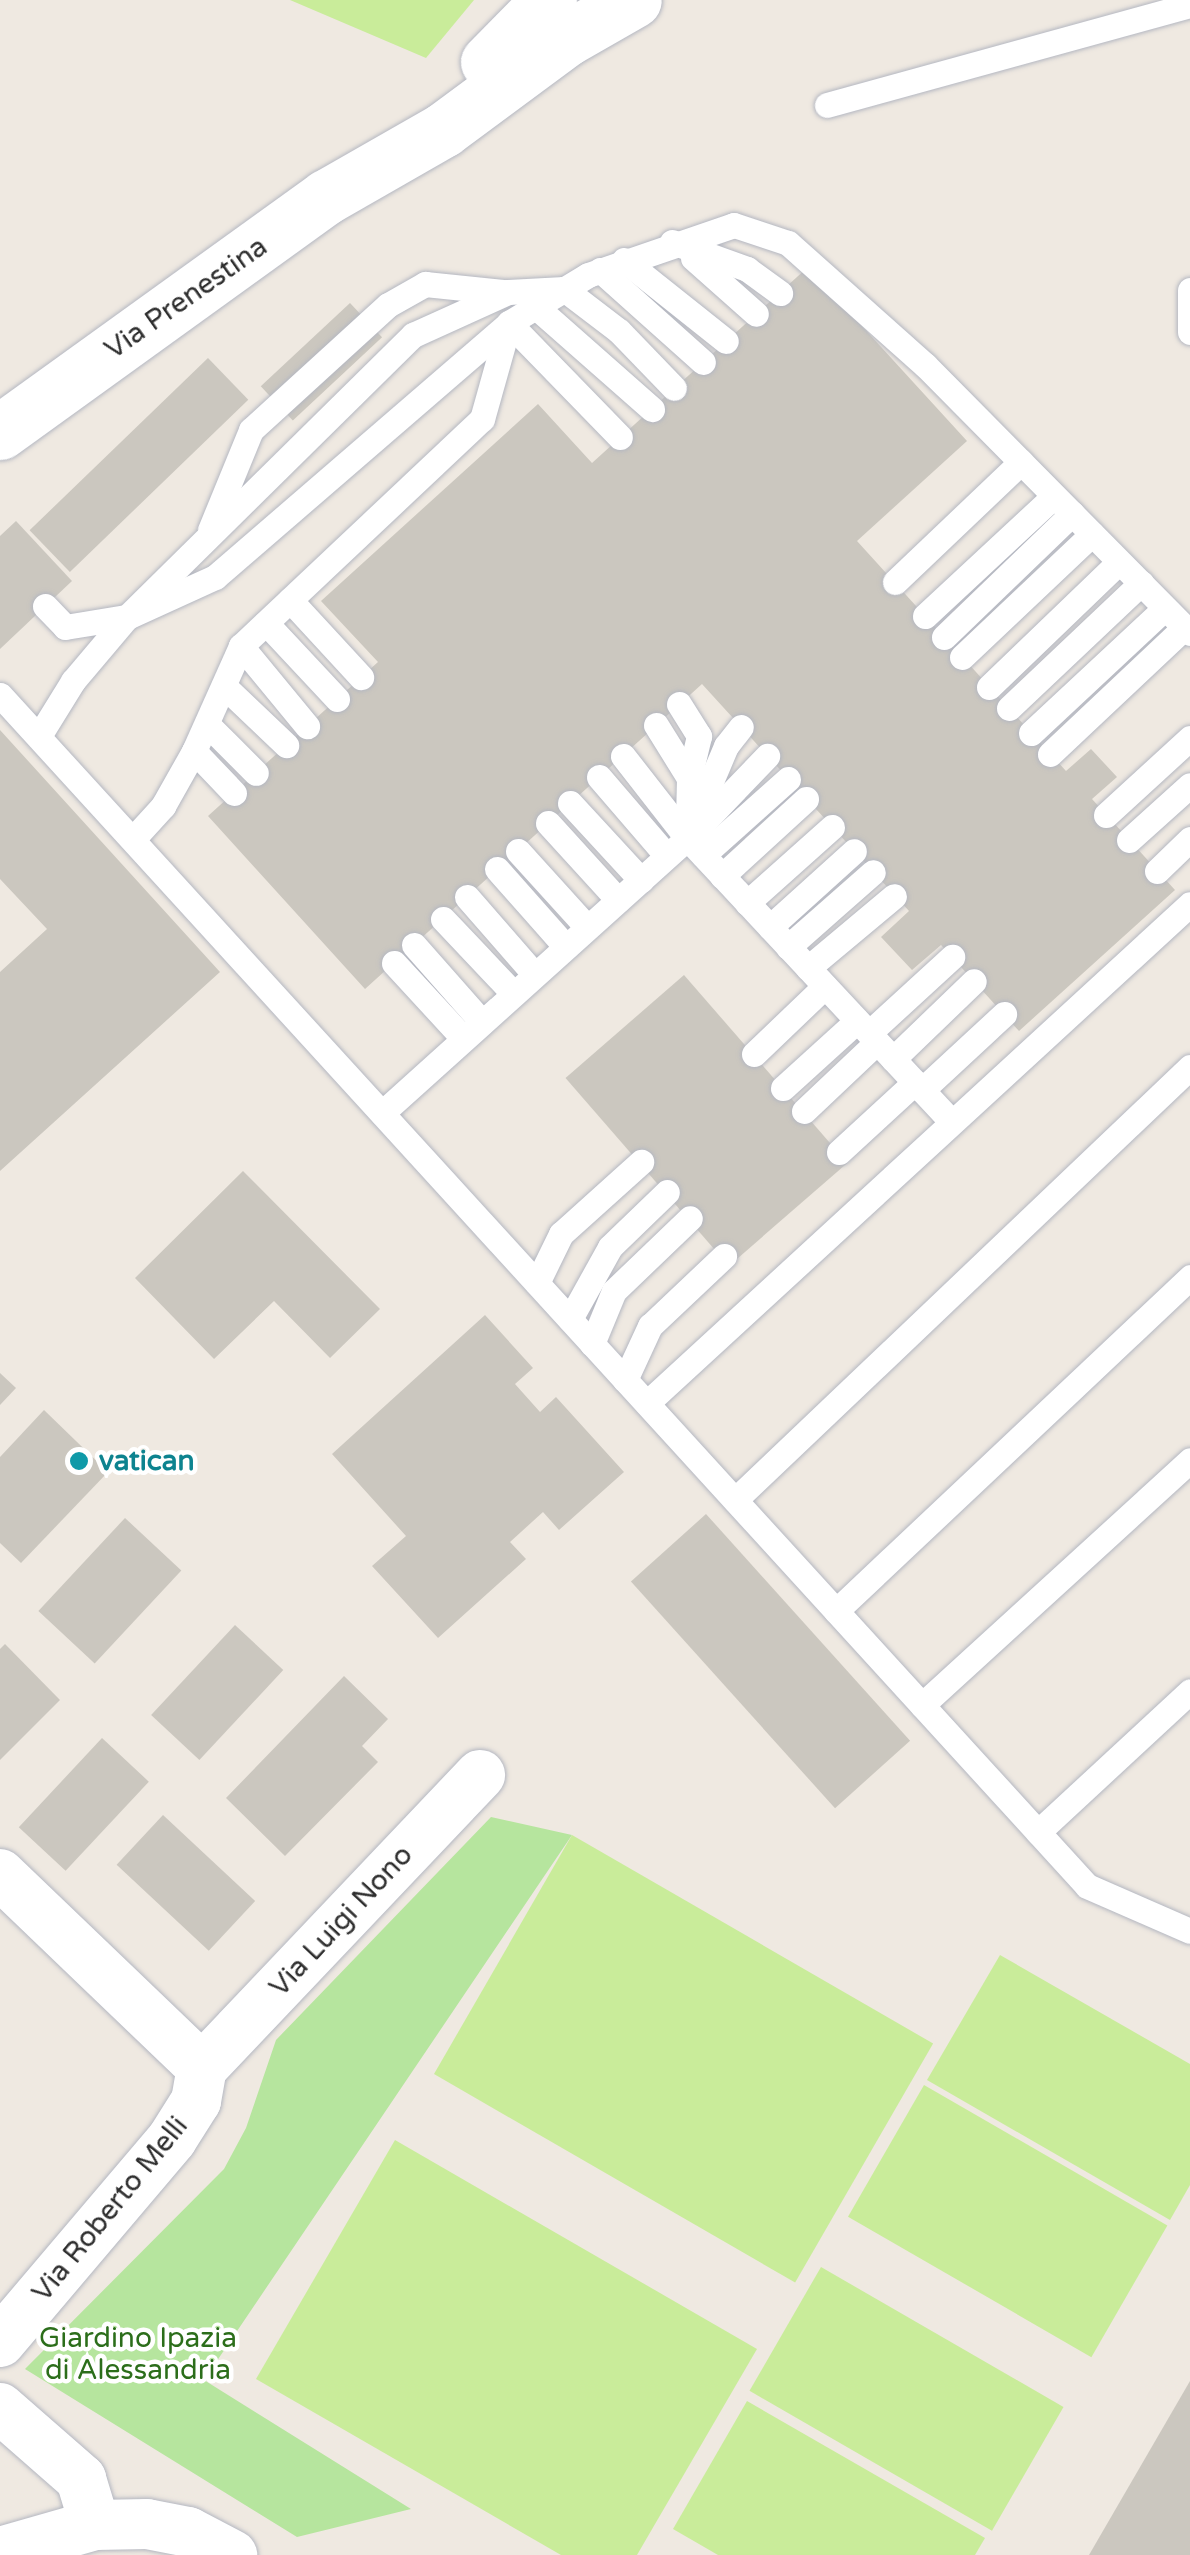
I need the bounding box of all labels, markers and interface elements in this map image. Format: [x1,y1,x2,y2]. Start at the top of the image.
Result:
street label: Via Prenestina [98,230,274,366]
place label: vatican [99,1444,194,1478]
marker: vatican [68,1450,90,1472]
street label: Via Luigi Nono [262,1838,420,2004]
street label: Via Roberto Melli [25,2110,195,2308]
park label: Giardino Ipazia di Alessandria [39,2321,237,2387]

